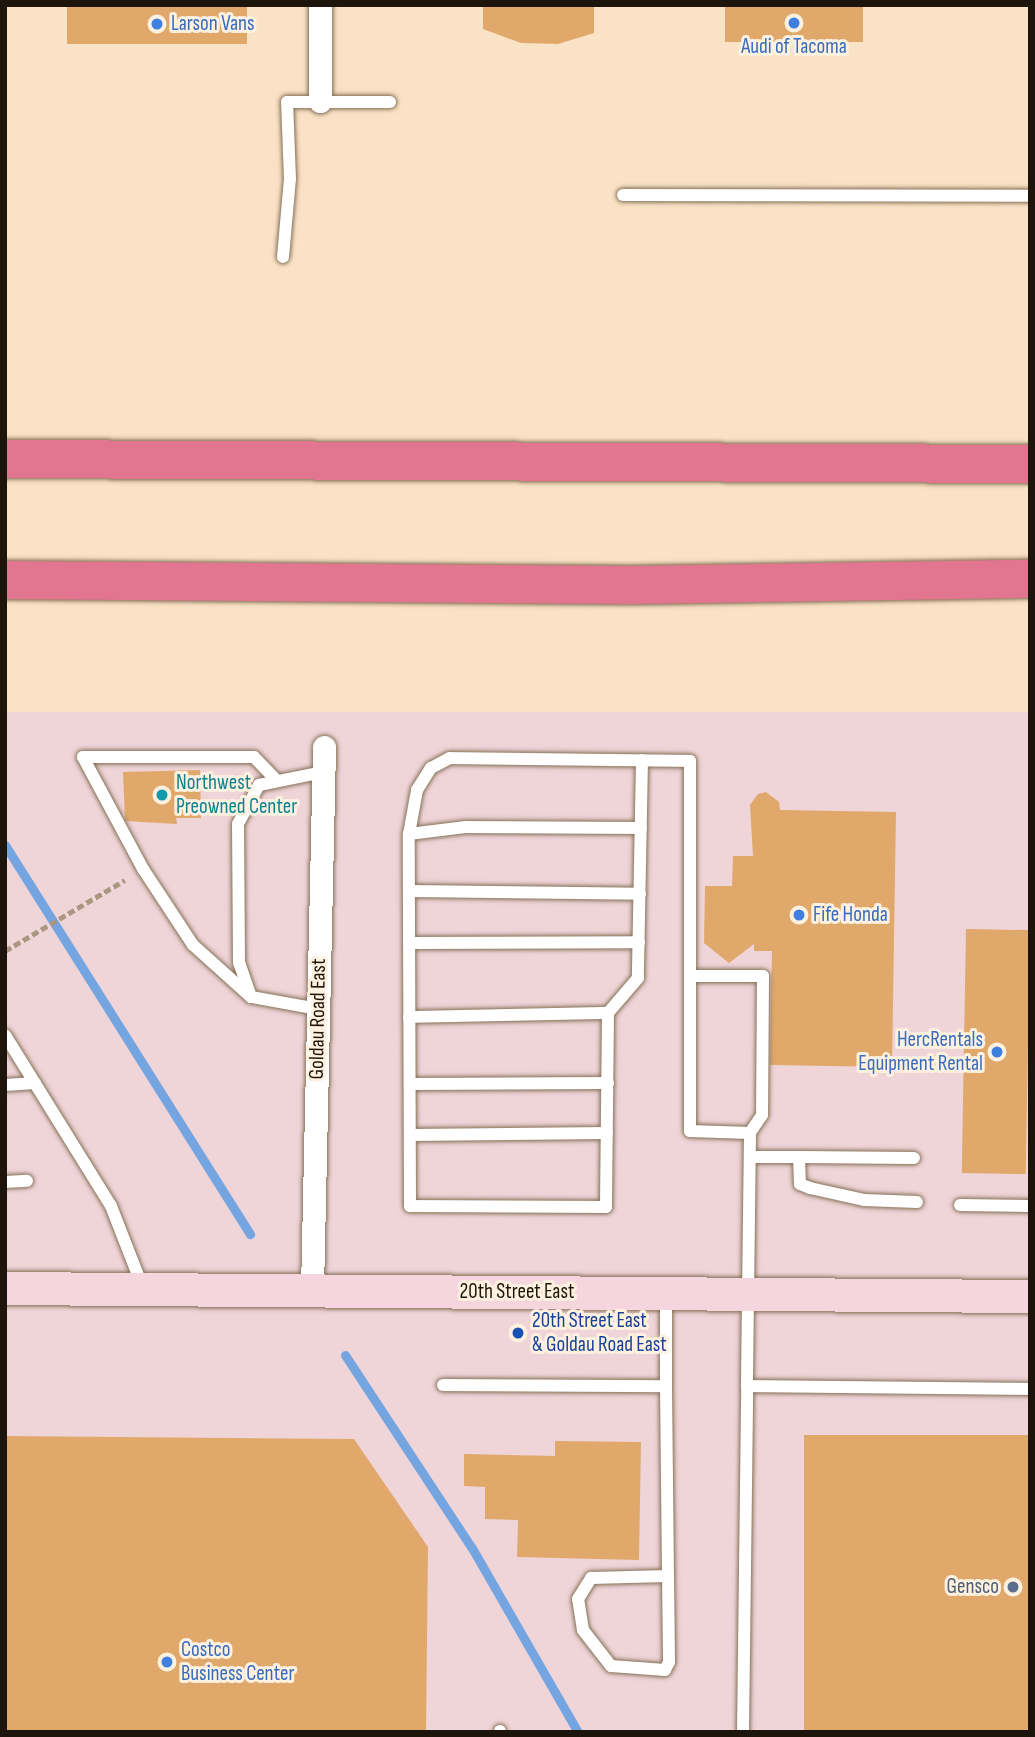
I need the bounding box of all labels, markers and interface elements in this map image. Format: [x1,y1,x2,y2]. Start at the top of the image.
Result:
place label: Larson Vans [171,11,255,37]
marker: Audi of Tacoma [786,15,802,31]
marker: Larson Vans [149,16,165,32]
place label: Audi of Tacoma [741,34,847,60]
place label: Northwest Preowned Center [176,770,297,820]
marker: Northwest Preowned Center [154,787,170,803]
place label: Fife Honda [813,902,888,928]
marker: Fife Honda [791,907,807,923]
street label: Goldau Road East [304,958,332,1080]
place label: HercRentals Equipment Rental [858,1027,983,1077]
marker: HercRentals Equipment Rental [989,1044,1005,1060]
street label: 20th Street East [460,1279,574,1305]
place label: 20th Street East & Goldau Road East [532,1308,667,1358]
marker: 20th Street East & Goldau Road East [510,1325,526,1341]
place label: Gensco [946,1574,999,1600]
marker: Gensco [1005,1579,1021,1595]
place label: Costco Business Center [181,1637,294,1687]
marker: Costco Business Center [159,1654,175,1670]

